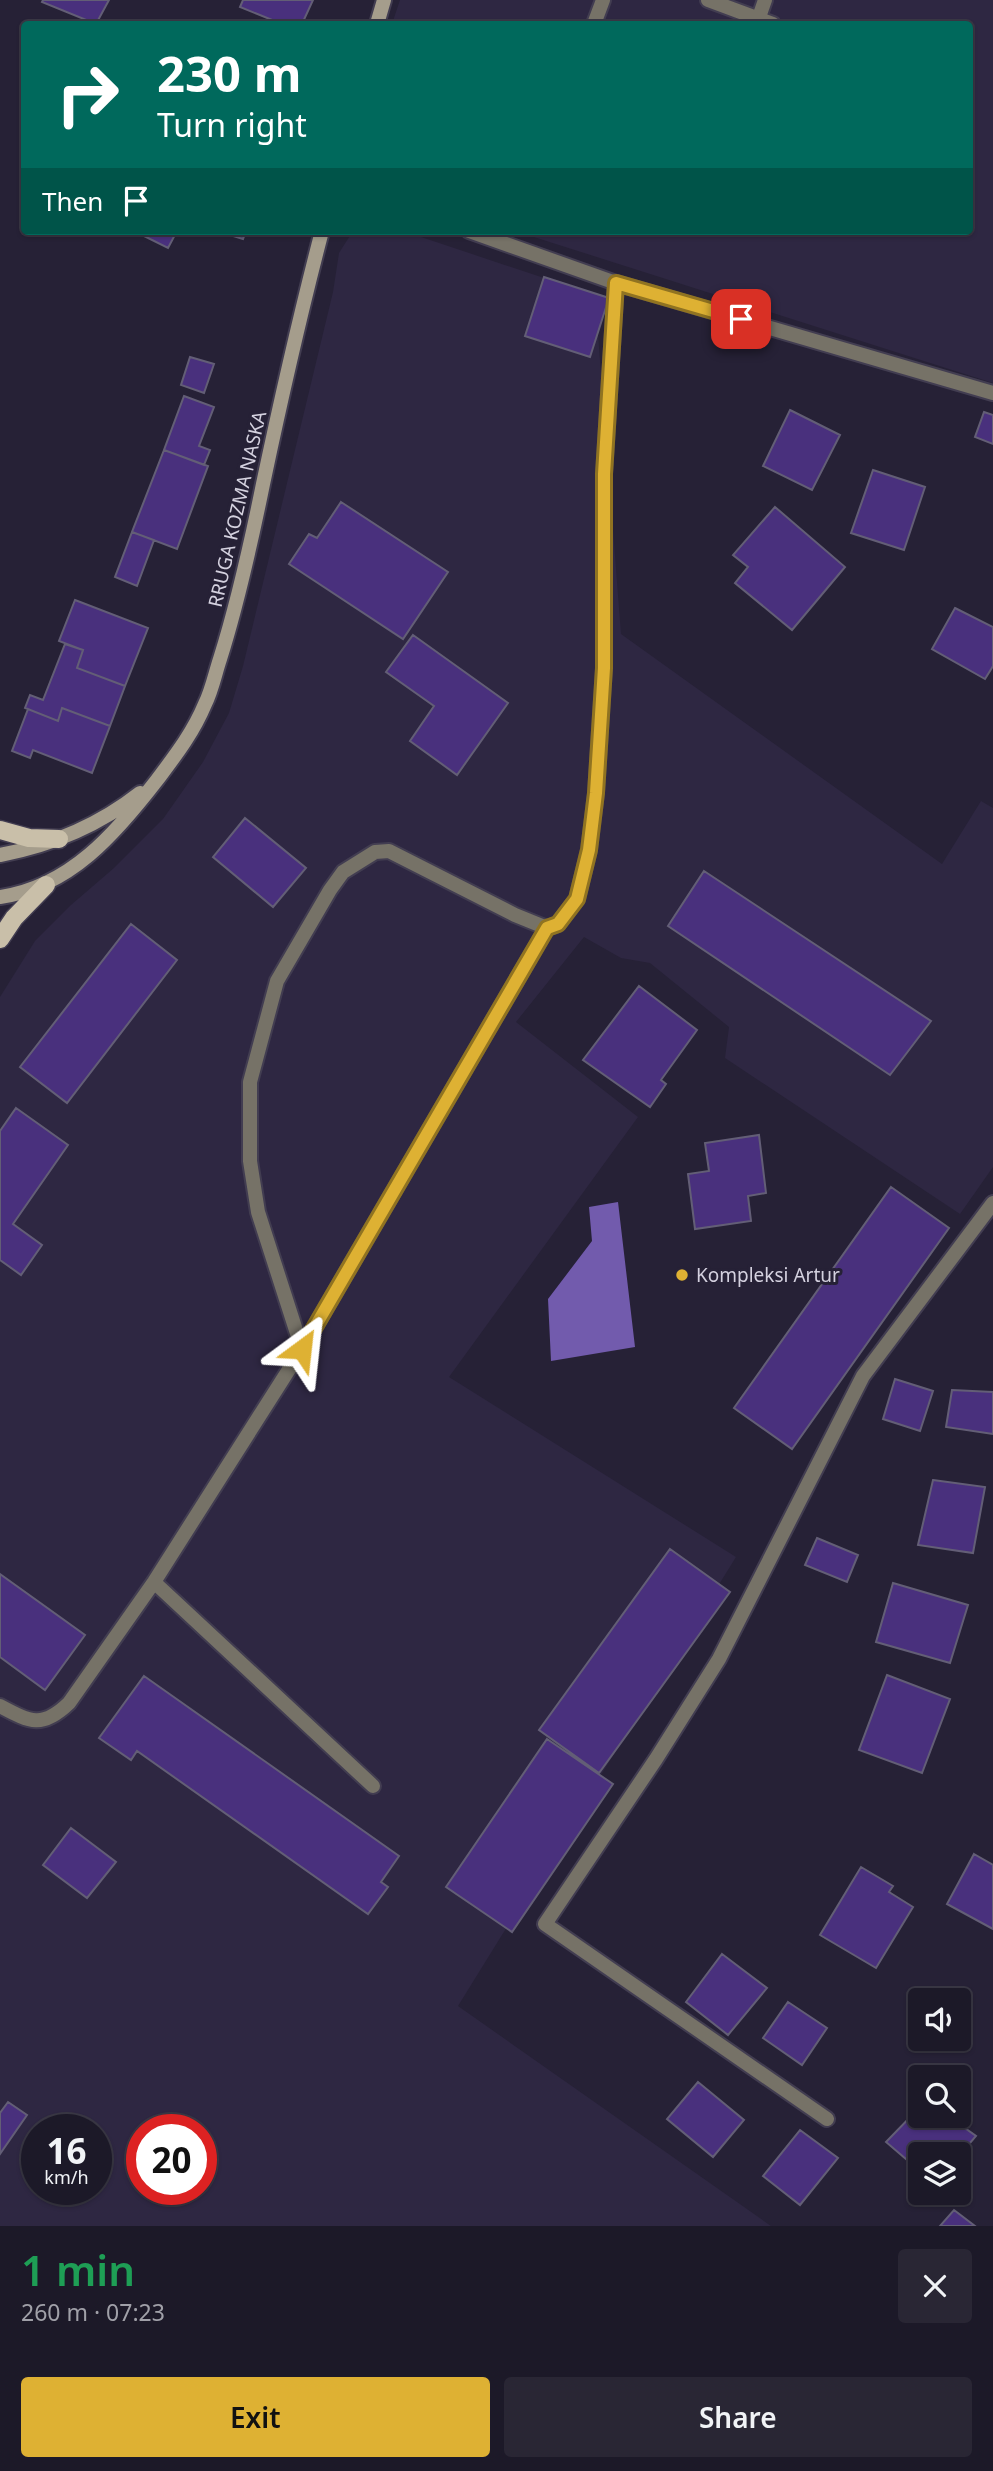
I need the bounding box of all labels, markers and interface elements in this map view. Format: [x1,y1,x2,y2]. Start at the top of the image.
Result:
text: 230 m [157,40,302,106]
icon: right [42,49,133,140]
text: Turn right [157,103,307,146]
icon: arrive [117,182,155,220]
text: Then [42,183,103,219]
pin [711,289,771,349]
icon: arrive [722,300,760,338]
street label: RRUGA KOZMA NASKA [202,408,272,610]
place label: Kompleksi Artur [696,1262,840,1288]
marker: Kompleksi Artur [674,1267,690,1283]
position arrow [265,1312,339,1386]
map controls [908,1988,971,2205]
button: sound [908,1988,971,2051]
button: search [908,2065,971,2128]
speed limit sign: 20 [126,2114,217,2205]
text: 16 [46,2127,87,2174]
button: layers [908,2142,971,2205]
text: km/h [44,2165,89,2189]
text: 1 min [21,2241,135,2298]
button: close [898,2249,972,2323]
text: 260 m · 07:23 [21,2296,165,2328]
button: Exit [21,2377,490,2457]
button: Share [504,2377,972,2457]

